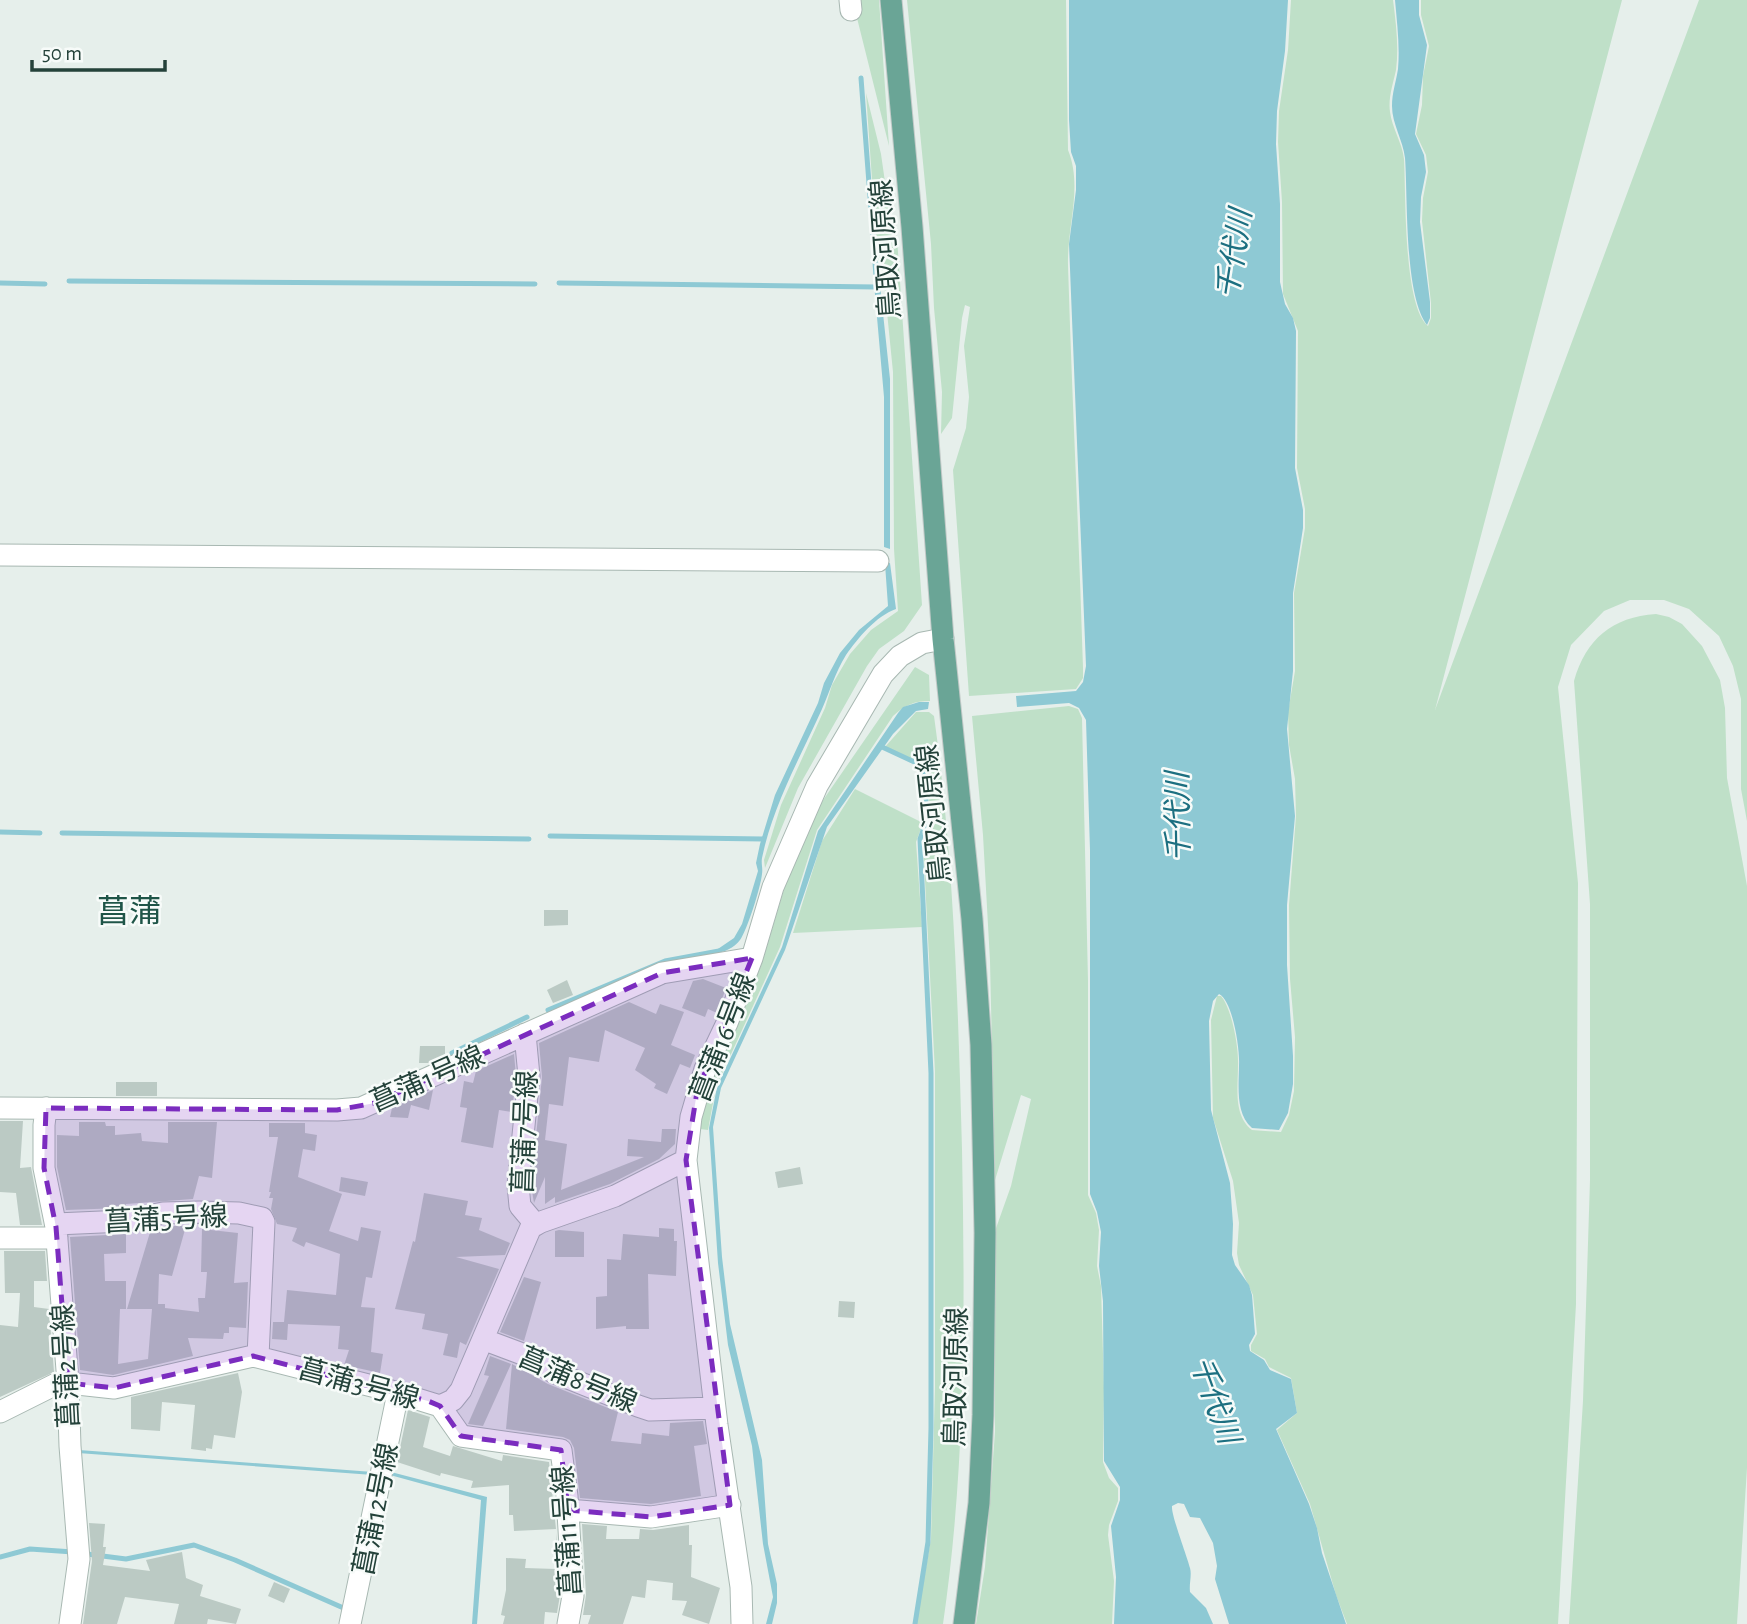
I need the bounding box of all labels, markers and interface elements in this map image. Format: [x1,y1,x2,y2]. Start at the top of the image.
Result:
scale bar [32,28,164,72]
text: 50 m [42,43,82,64]
street label: 鳥取河原線 [866,178,906,320]
water label: 千代川 [1212,204,1257,301]
street label: 鳥取河原線 [912,743,956,885]
water label: 千代川 [1162,769,1195,862]
district label: 菖蒲 [97,894,161,928]
street label: 菖蒲16号線 [685,969,761,1106]
street label: 菖蒲1号線 [366,1040,489,1117]
street label: 菖蒲7号線 [508,1070,542,1194]
street label: 菖蒲5号線 [103,1201,229,1237]
street label: 菖蒲2号線 [48,1303,84,1429]
street label: 鳥取河原線 [940,1307,972,1447]
street label: 菖蒲8号線 [514,1342,641,1418]
street label: 菖蒲3号線 [295,1353,422,1414]
water label: 千代川 [1185,1353,1246,1451]
street label: 菖蒲12号線 [348,1440,404,1578]
street label: 菖蒲11号線 [547,1464,587,1597]

